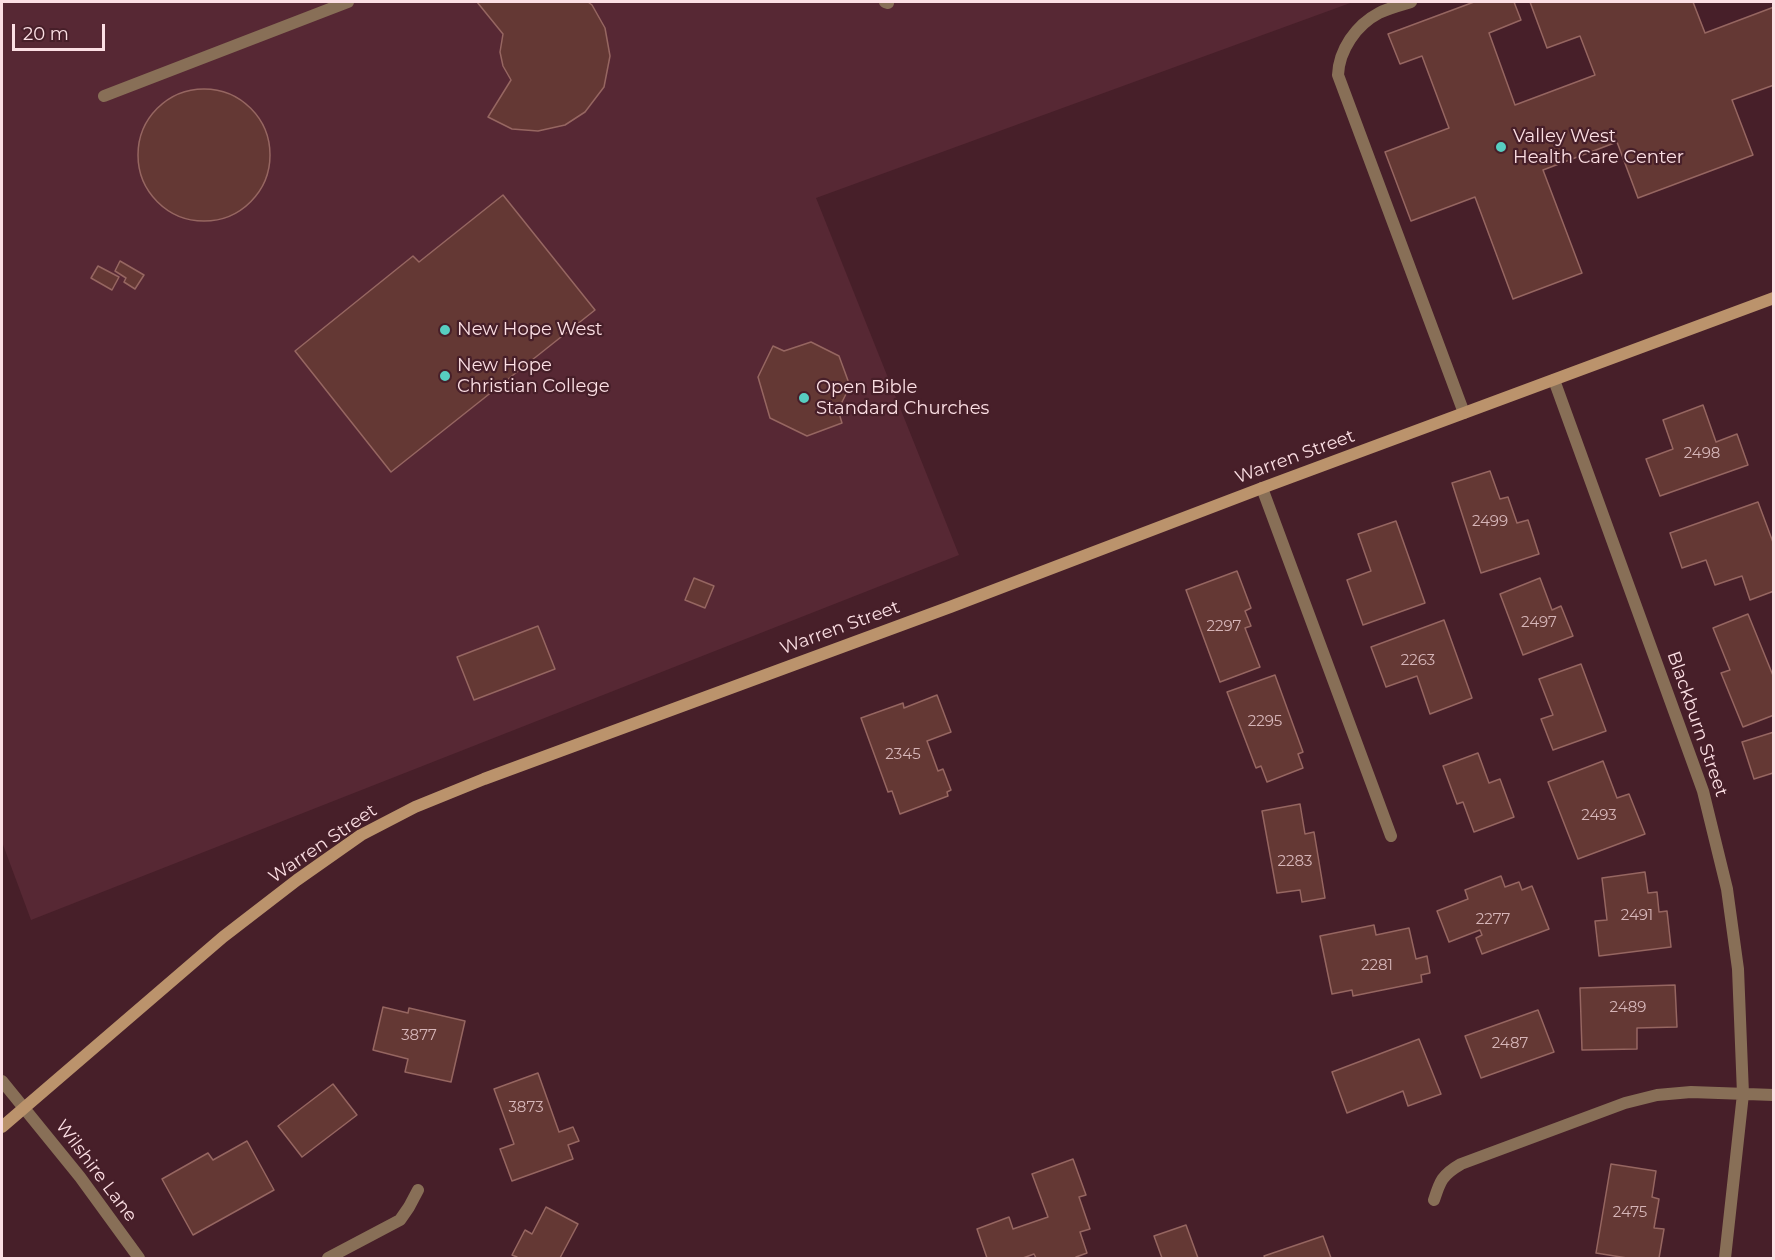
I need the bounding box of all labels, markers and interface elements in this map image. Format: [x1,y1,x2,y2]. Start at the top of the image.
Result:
scale bar [15,12,108,50]
text: 20 m [23,23,69,45]
place label: Valley West Health Care Center [1513,126,1684,168]
marker: Valley West Health Care Center [1494,140,1508,154]
place label: New Hope West [457,319,603,341]
marker: New Hope West [438,323,452,337]
place label: New Hope Christian College [457,355,610,398]
marker: New Hope Christian College [438,369,452,383]
place label: Open Bible Standard Churches [816,377,989,420]
marker: Open Bible Standard Churches [797,391,811,405]
street label: Warren Street [1232,425,1358,489]
house number: 2498 [1684,445,1720,463]
house number: 2499 [1472,513,1508,531]
street label: Warren Street [777,596,903,660]
house number: 2497 [1521,614,1557,632]
house number: 2297 [1207,618,1241,636]
street label: Blackburn Street [1662,648,1732,800]
house number: 2263 [1401,652,1435,670]
house number: 2295 [1248,713,1282,731]
house number: 2345 [885,746,921,764]
street label: Warren Street [265,800,381,888]
house number: 2493 [1581,807,1617,825]
house number: 2283 [1277,853,1313,871]
house number: 2491 [1621,907,1653,925]
house number: 2277 [1476,911,1510,929]
house number: 2281 [1361,957,1393,975]
house number: 2489 [1610,999,1646,1017]
house number: 3877 [401,1027,437,1045]
house number: 2487 [1492,1035,1528,1053]
house number: 3873 [508,1099,544,1117]
street label: Wilshire Lane [51,1116,141,1226]
house number: 2475 [1613,1204,1647,1222]

